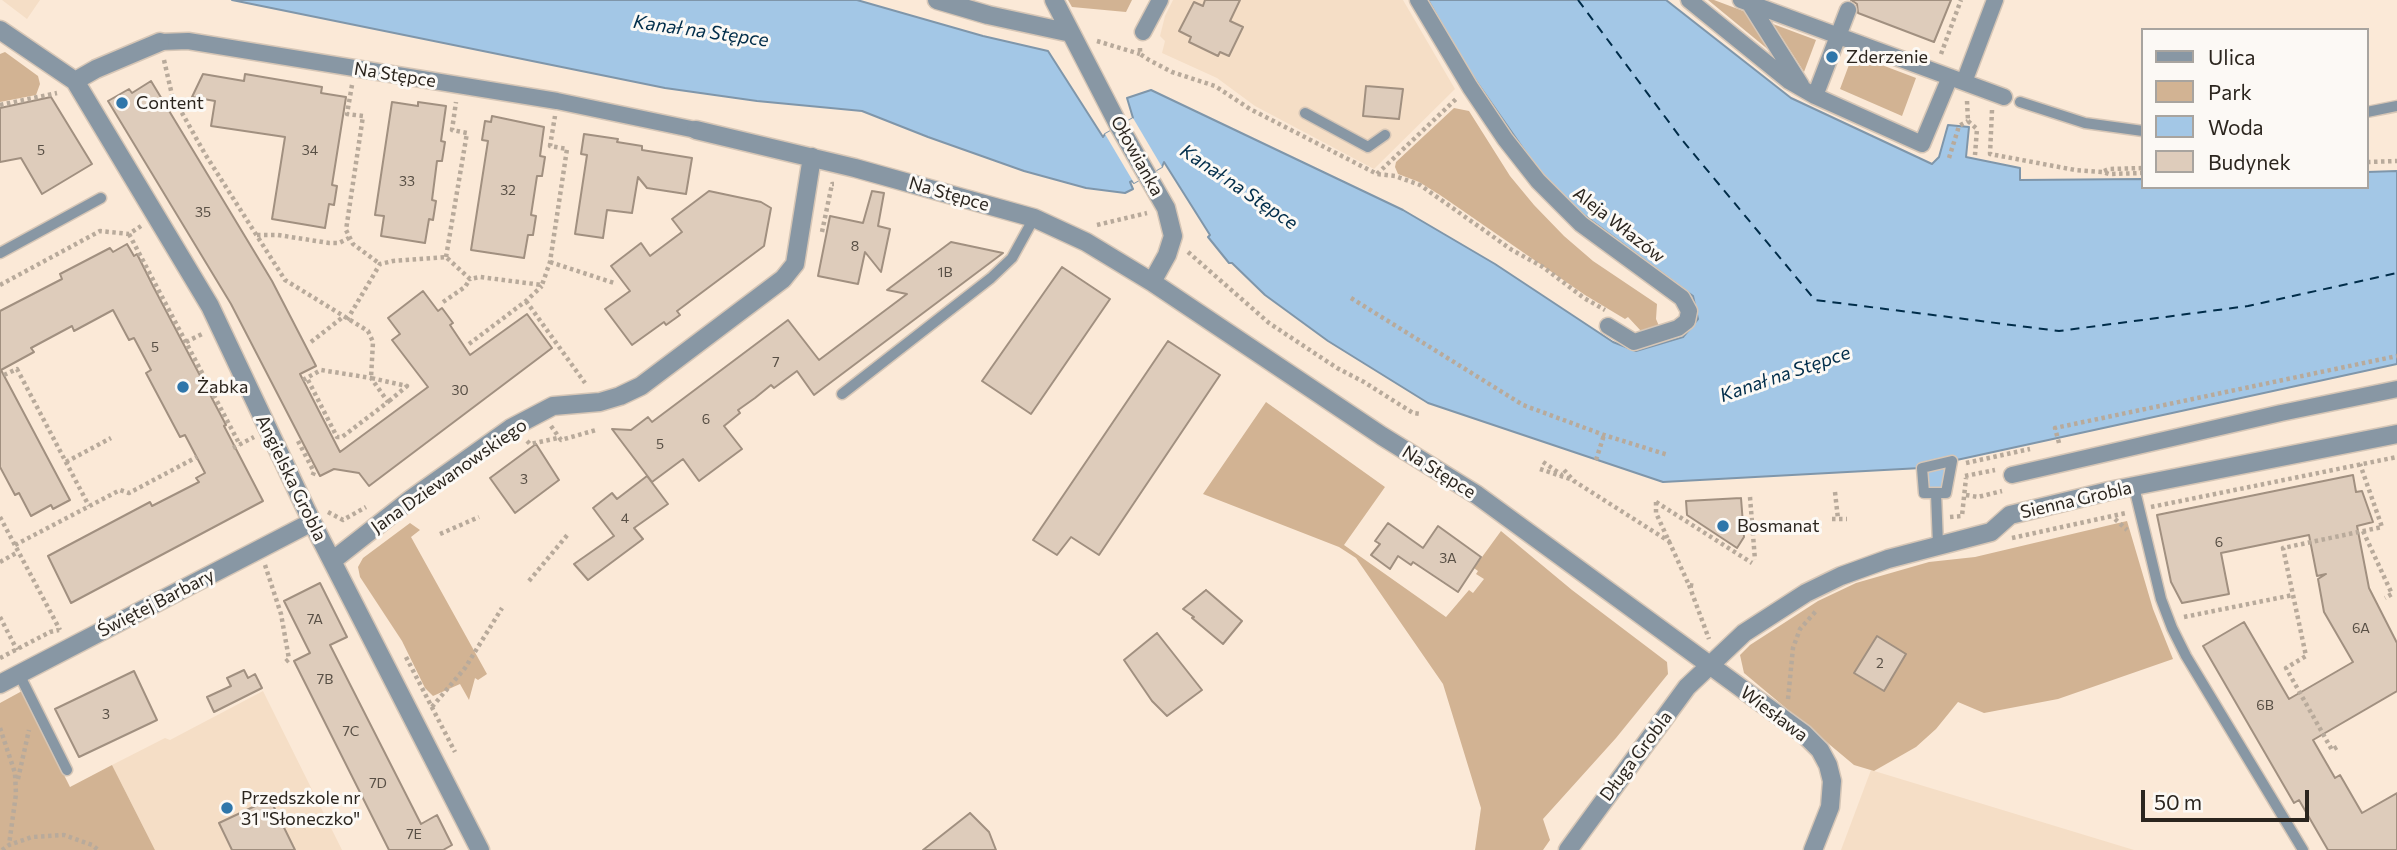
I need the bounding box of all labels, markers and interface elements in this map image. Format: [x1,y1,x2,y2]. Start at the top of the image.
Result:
water label: Kanał na Stępce [632,10,770,52]
legend [2142,28,2369,189]
text: Ulica [2208,44,2255,69]
place label: Zderzenie [1846,46,1928,68]
marker: Zderzenie [1824,49,1840,65]
street label: Na Stępce [353,58,437,92]
text: Park [2208,79,2252,104]
place label: Content [136,92,204,114]
marker: Content [114,95,130,111]
street label: Ołowianka [1106,112,1168,200]
text: Woda [2208,114,2264,139]
water label: Kanał na Stępce [1176,139,1302,235]
house number: 5 [37,142,45,158]
house number: 34 [302,142,318,158]
text: Budynek [2208,149,2291,174]
street label: Na Stępce [906,172,992,216]
house number: 33 [399,173,415,189]
house number: 32 [500,182,516,198]
street label: Aleja Włazów [1569,182,1669,268]
house number: 35 [195,204,211,220]
house number: 8 [851,238,859,254]
house number: 1B [937,264,953,280]
house number: 5 [151,339,159,355]
water label: Kanał na Stępce [1717,341,1853,407]
house number: 7 [772,354,780,370]
place label: Żabka [197,376,248,398]
marker: Żabka [175,379,191,395]
house number: 30 [451,382,469,398]
street label: Angielska Grobla [251,411,331,545]
house number: 6 [702,411,710,427]
street label: Jana Dziewanowskiego [367,414,531,538]
house number: 5 [656,436,664,452]
street label: Na Stępce [1398,441,1480,503]
house number: 3 [520,471,528,487]
street label: Sienna Grobla [2018,477,2134,523]
house number: 4 [621,510,629,526]
place label: Bosmanat [1737,515,1820,537]
marker: Bosmanat [1715,518,1731,534]
house number: 6 [2215,534,2223,550]
house number: 3A [1439,550,1457,566]
street label: Świętej Barbary [94,564,218,642]
house number: 7A [307,611,323,627]
house number: 6A [2352,620,2370,636]
house number: 2 [1876,655,1884,671]
house number: 7B [317,671,333,687]
street label: Wiesława [1736,682,1812,746]
house number: 6B [2256,697,2274,713]
house number: 3 [102,706,110,722]
street label: Długa Grobla [1595,707,1677,805]
house number: 7C [343,723,359,739]
house number: 7D [369,775,387,791]
scale bar [2145,776,2313,820]
place label: Przedszkole nr 31 "Słoneczko" [241,787,361,830]
text: 50 m [2154,789,2202,814]
marker: Przedszkole nr 31 "Słoneczko" [219,800,235,816]
house number: 7E [406,826,422,842]

